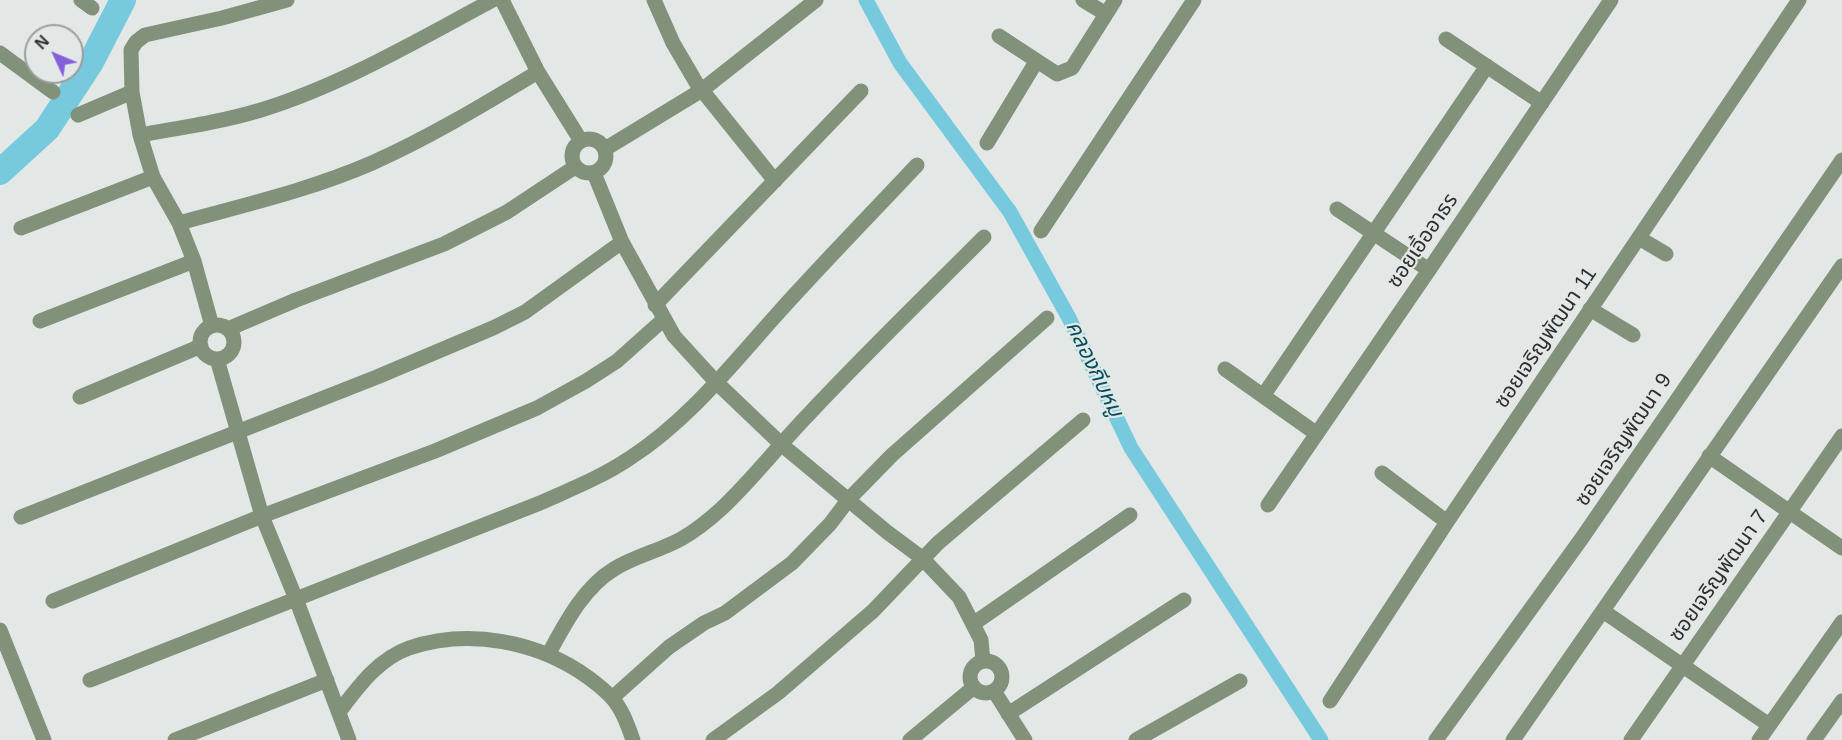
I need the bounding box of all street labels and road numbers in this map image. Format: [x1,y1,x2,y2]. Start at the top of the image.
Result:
street label: ซอยเอิ้ออาธร [1382,189,1464,293]
street label: ซอยเจริญพัฒนา 11 [1489,263,1603,413]
street label: ซอยเจริญพัฒนา 9 [1570,369,1678,511]
street label: ซอยเจริญพัฒนา 7 [1664,505,1774,647]

